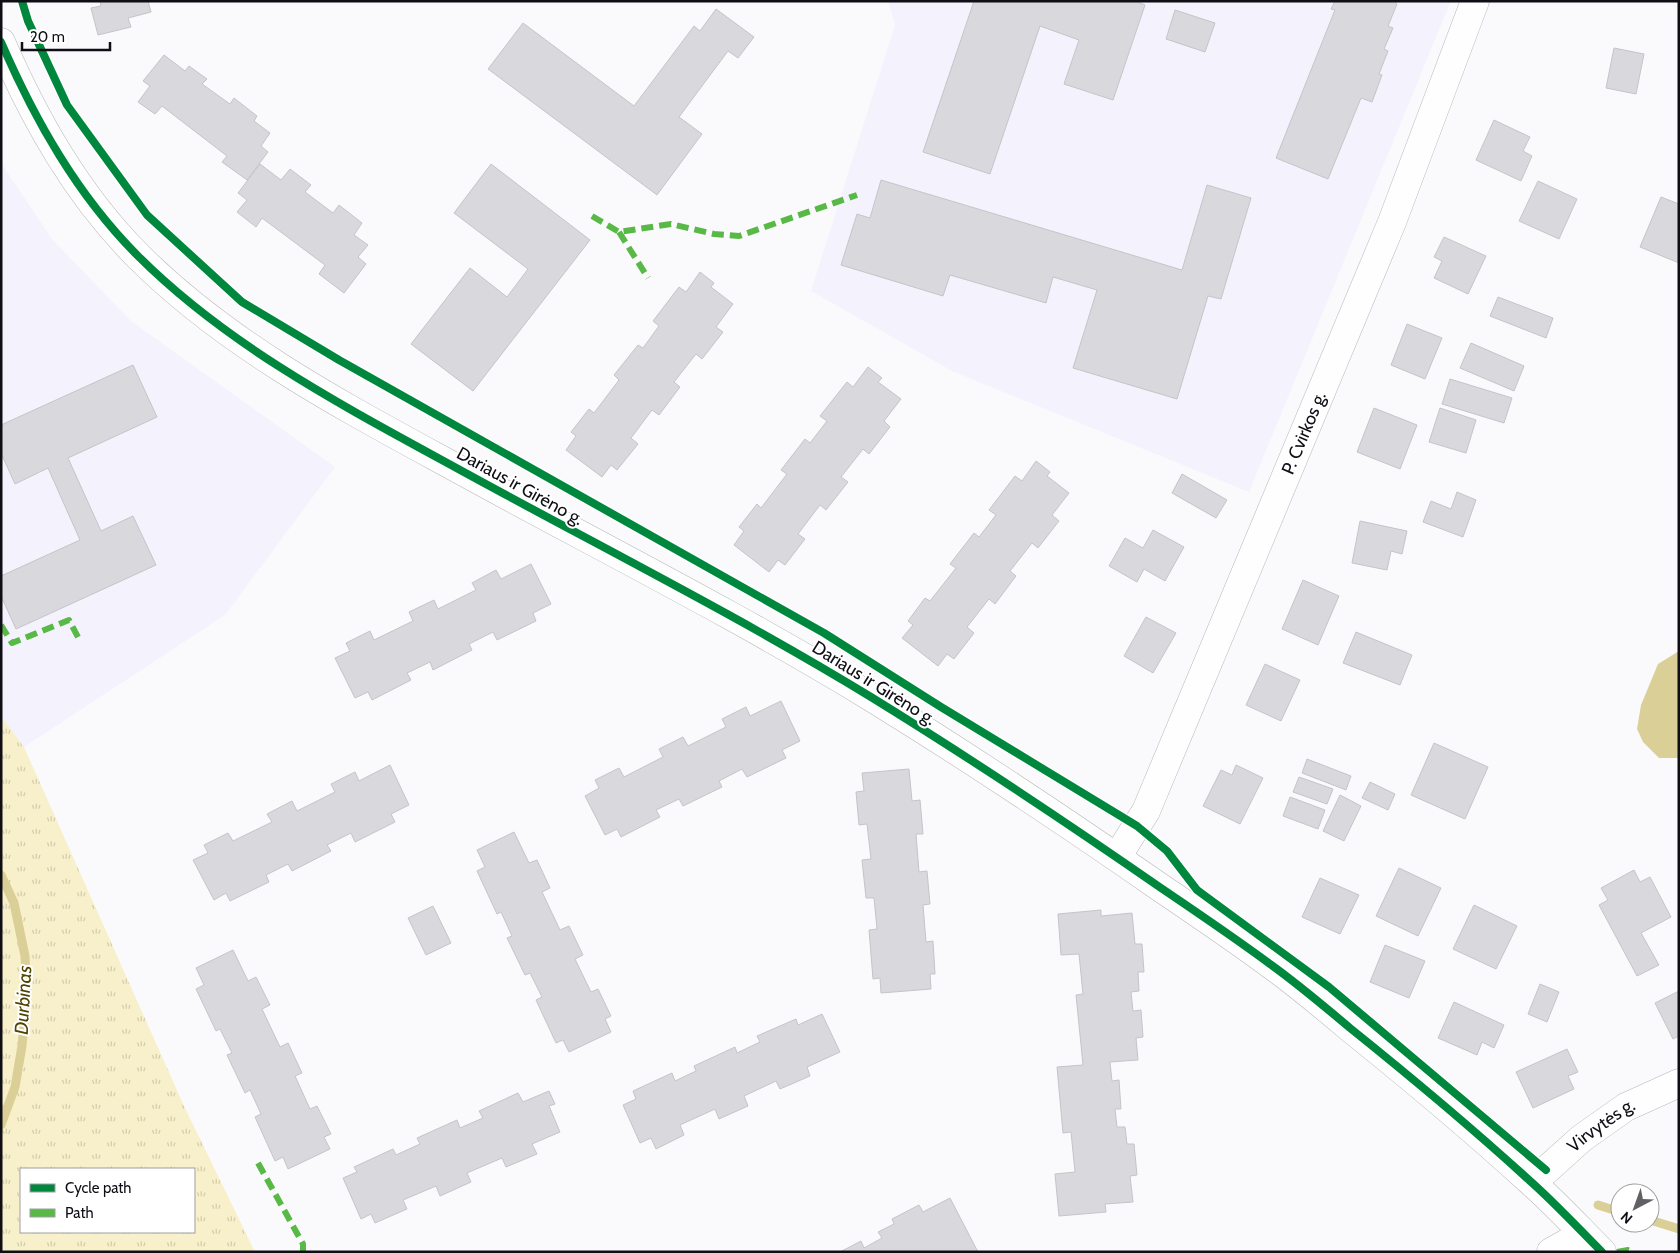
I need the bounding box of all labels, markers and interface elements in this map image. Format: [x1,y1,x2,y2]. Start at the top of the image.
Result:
scale bar [22,20,110,52]
text: 20 m [30,28,65,46]
street label: P. Cvirkos g. [1277,388,1331,478]
street label: Dariaus ir Girėno g. [453,442,587,530]
street label: Dariaus ir Girėno g. [808,636,940,730]
water label: Durbinas [10,965,36,1035]
street label: Virvytės g. [1563,1093,1638,1157]
legend [20,1168,195,1233]
text: Cycle path [65,1179,131,1197]
north arrow [1610,1183,1660,1233]
text: Path [65,1204,94,1222]
text: N [1617,1208,1636,1228]

